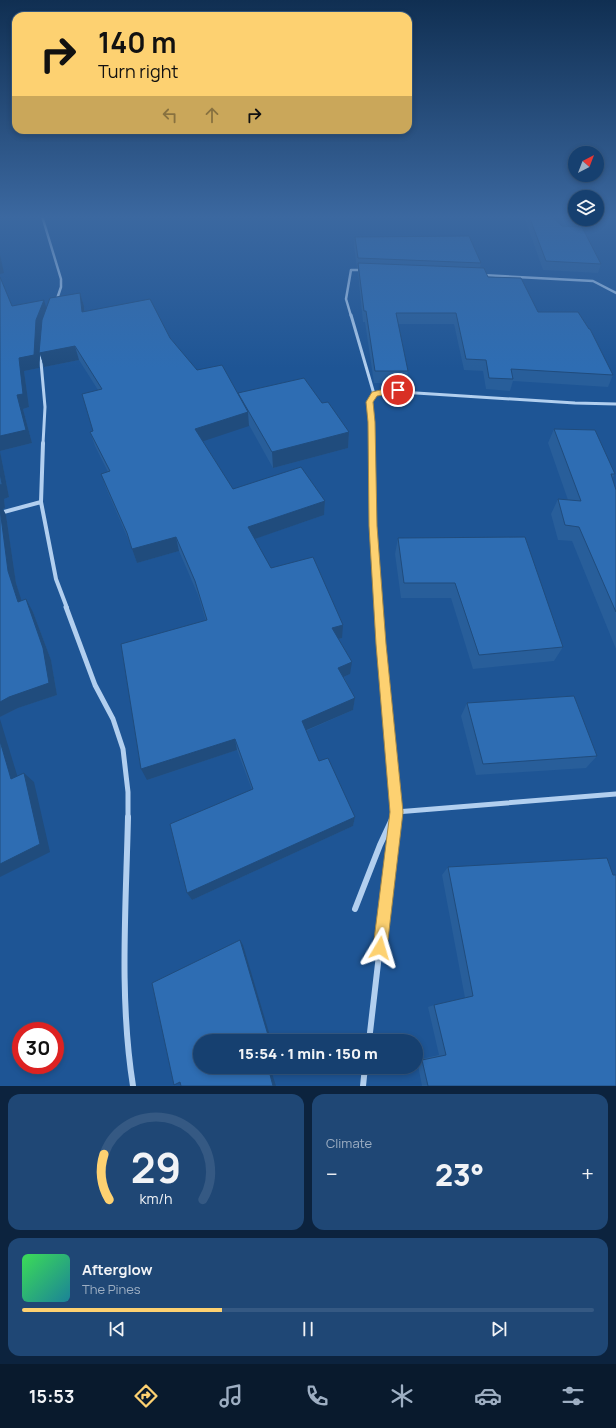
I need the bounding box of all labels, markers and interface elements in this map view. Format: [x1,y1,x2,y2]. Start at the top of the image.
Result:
text: 140 m [98,23,177,61]
icon: right [32,28,84,80]
text: Turn right [98,59,179,83]
icon: left [159,104,181,126]
icon: ahead [201,104,223,126]
icon: right [243,104,265,126]
north arrow [568,146,604,182]
map controls [568,146,604,226]
button: layers [568,190,604,226]
pin [381,373,415,407]
icon: arrive [387,379,409,401]
position arrow [359,927,401,969]
speed limit sign: 30 [12,1022,64,1074]
text: 15:54 · 1 min · 150 m [238,1043,378,1064]
text: Climate [326,1134,372,1152]
text: 29 [131,1139,181,1195]
text: 23° [435,1154,484,1195]
text: − [326,1159,338,1189]
text: + [581,1159,594,1189]
text: km/h [139,1189,173,1208]
text: Afterglow [82,1259,153,1280]
text: The Pines [82,1280,141,1298]
icon: previous [106,1318,128,1340]
icon: pause [297,1318,319,1340]
icon: next [488,1318,510,1340]
icon: directions [132,1382,160,1410]
icon: music [217,1382,245,1410]
icon: phone [303,1382,331,1410]
icon: climate [388,1382,416,1410]
icon: car [474,1382,502,1410]
icon: filters [559,1382,587,1410]
text: 15:53 [29,1384,74,1408]

